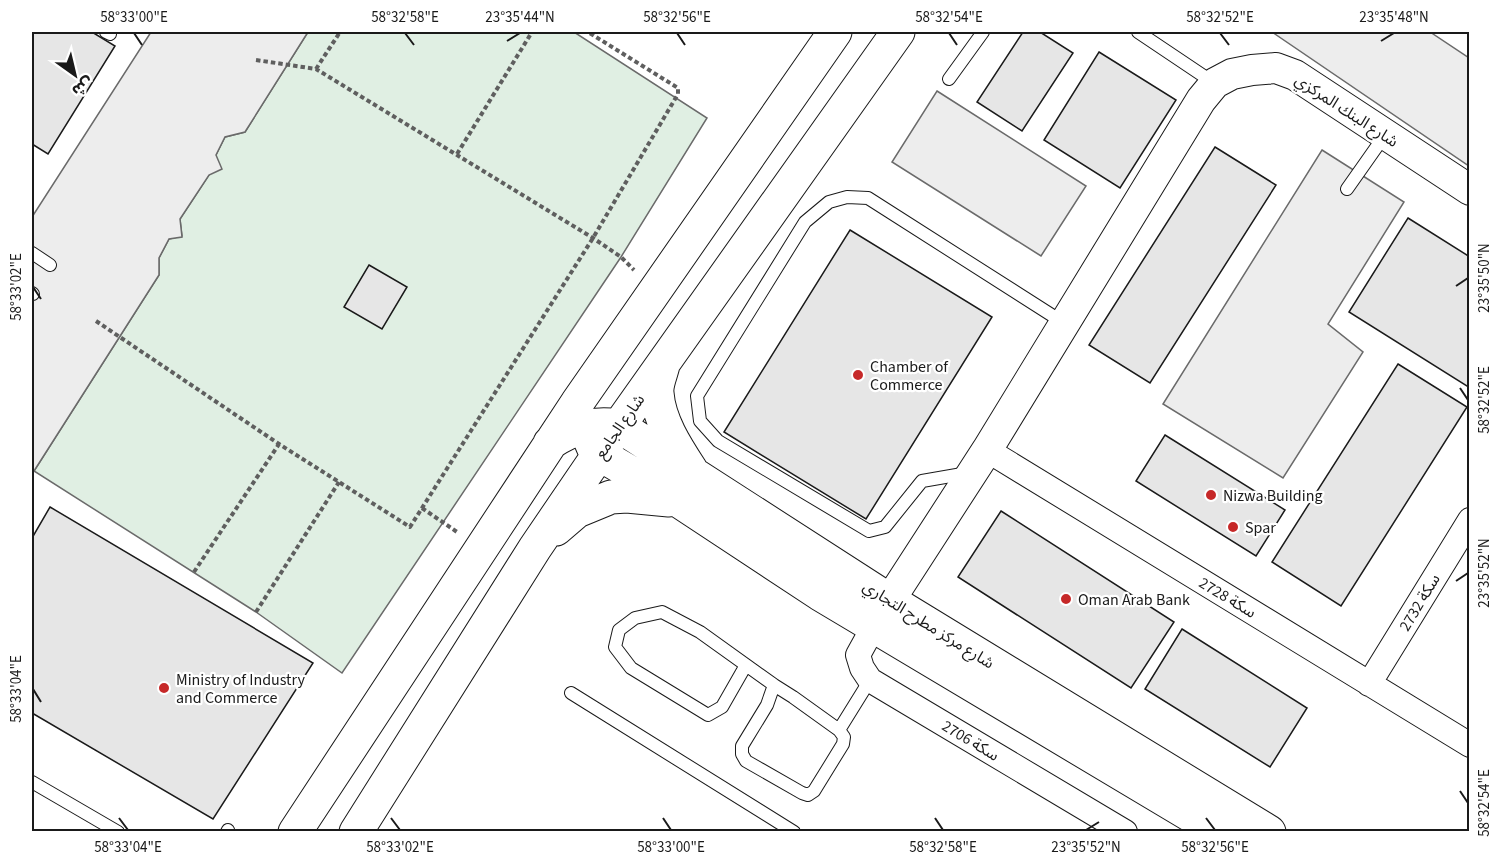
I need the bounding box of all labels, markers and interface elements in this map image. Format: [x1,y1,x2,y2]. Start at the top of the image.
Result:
text: 58°33'00"E [100,7,168,28]
text: 58°32'58"E [371,7,439,28]
text: 23°35'44"N [485,7,555,28]
text: 58°32'56"E [643,7,711,28]
text: 58°32'54"E [915,7,983,28]
text: 58°32'52"E [1186,7,1254,28]
text: 23°35'48"N [1359,7,1429,28]
north arrow [45,45,105,105]
street label: شارع البنك المركزي [1290,69,1402,153]
text: ش [68,71,98,102]
text: 23°35'50"N [1474,243,1495,313]
text: 58°33'02"E [6,253,27,321]
place label: Chamber of Commerce [870,356,949,396]
text: 58°32'52"E [1474,366,1495,434]
marker: Chamber of Commerce [851,368,865,382]
street label: شارع الجامع [590,390,651,464]
place label: Nizwa Building [1223,485,1322,507]
marker: Nizwa Building [1204,488,1218,502]
place label: Spar [1245,517,1276,539]
marker: Spar [1226,520,1240,534]
text: 23°35'52"N [1474,538,1495,608]
street label: سكة 2732 [1394,570,1446,635]
street label: سكة 2728 [1195,572,1260,624]
street label: شارع مركز مطرح التجاري [858,576,998,675]
place label: Oman Arab Bank [1078,589,1190,611]
marker: Oman Arab Bank [1059,592,1073,606]
text: 58°33'04"E [6,655,27,723]
place label: Ministry of Industry and Commerce [176,669,305,709]
marker: Ministry of Industry and Commerce [157,681,171,695]
street label: سكة 2706 [938,715,1003,767]
text: 58°32'54"E [1474,769,1495,837]
text: 58°33'04"E [94,837,162,858]
text: 58°33'02"E [366,837,434,858]
text: 58°33'00"E [637,837,705,858]
text: 58°32'58"E [909,837,977,858]
text: 23°35'52"N [1051,837,1121,858]
text: 58°32'56"E [1181,837,1249,858]

